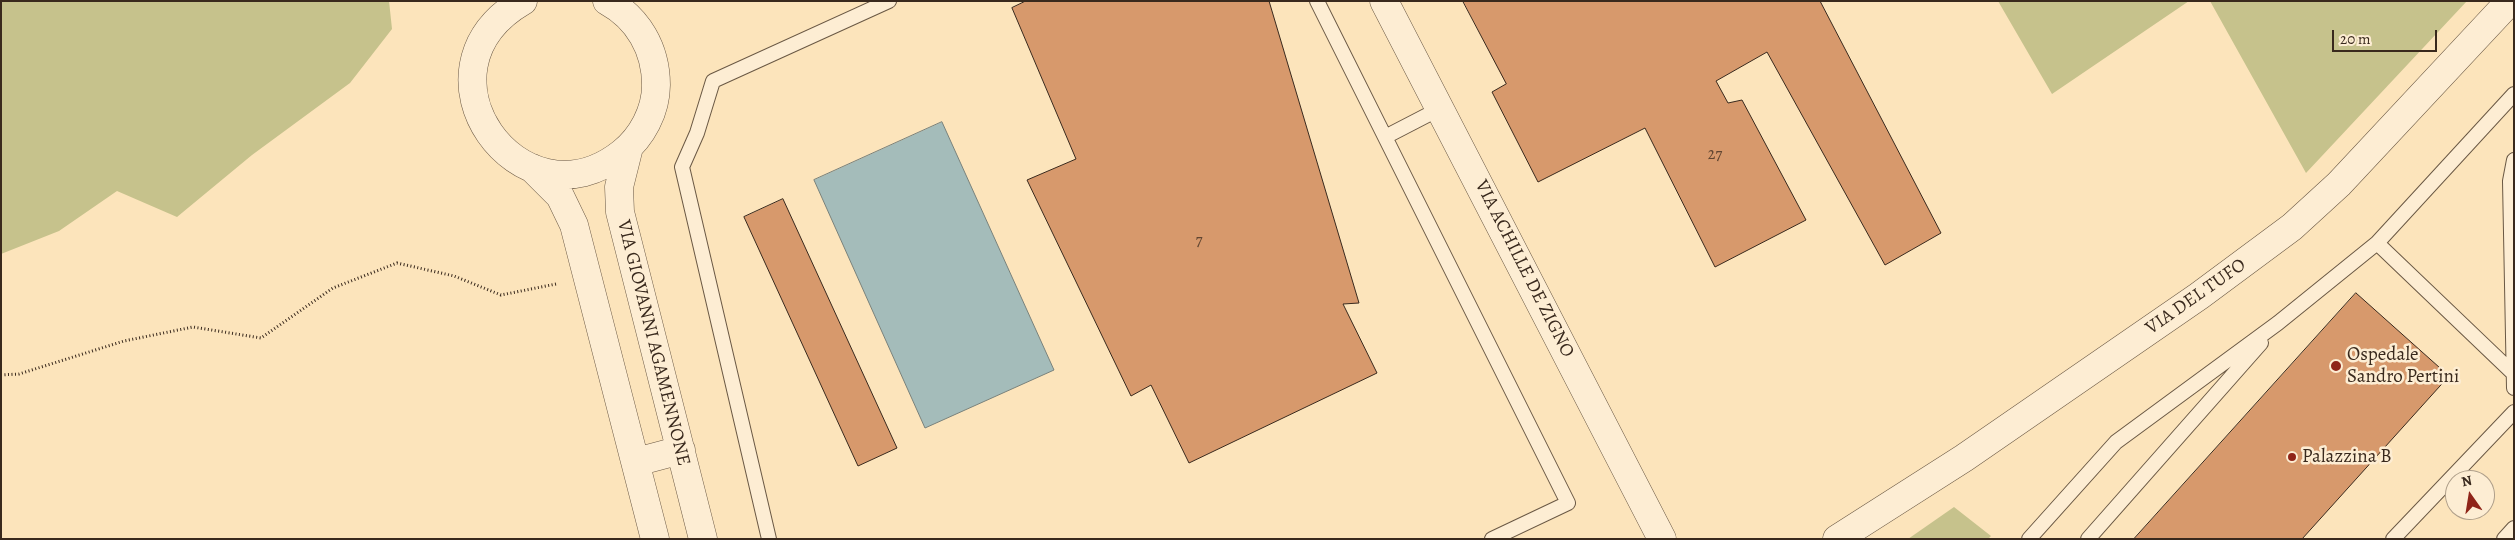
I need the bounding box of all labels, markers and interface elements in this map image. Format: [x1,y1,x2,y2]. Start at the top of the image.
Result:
scale bar [2335,20,2440,52]
text: 20 m [2340,29,2371,49]
house number: 27 [1708,145,1722,165]
street label: VIA ACHILLE DE ZIGNO [1469,176,1579,362]
street label: VIA GIOVANNI AGAMENNONE [611,218,695,468]
house number: 7 [1196,231,1202,251]
street label: VIA DEL TUFO [2142,254,2250,340]
place label: Ospedale Sandro Pertini [2347,344,2459,388]
marker: Ospedale Sandro Pertini [2329,359,2343,373]
place label: Palazzina B [2302,446,2392,468]
marker: Palazzina B [2286,451,2298,463]
north arrow [2445,470,2495,520]
text: N [2460,470,2474,491]

